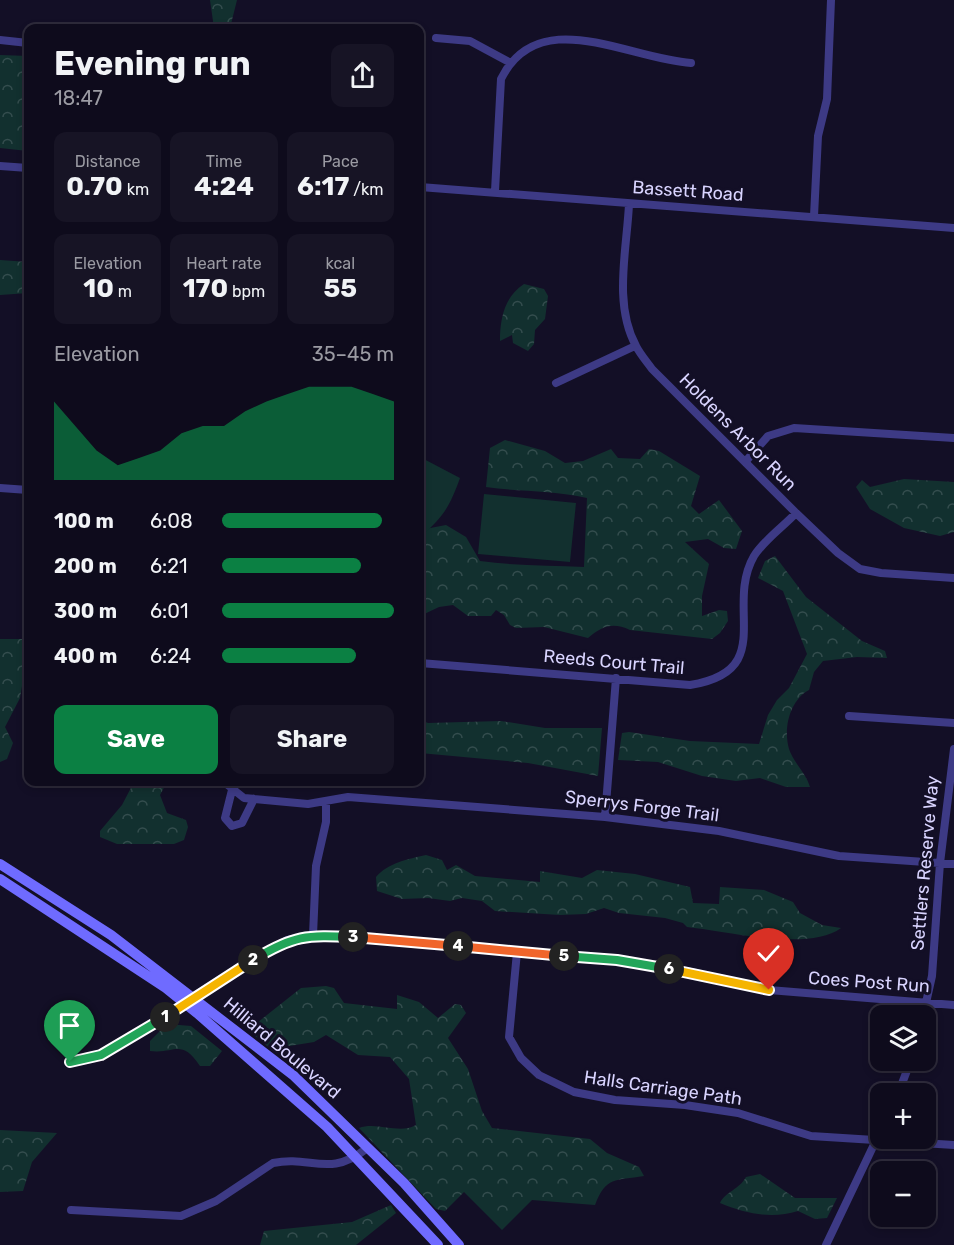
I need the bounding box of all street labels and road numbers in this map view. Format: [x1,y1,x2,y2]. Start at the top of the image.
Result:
street label: Bassett Road [632,176,744,206]
street label: Holdens Arbor Run [675,369,801,495]
street label: Reeds Court Trail [543,645,685,679]
street label: Settlers Reserve Way [906,775,944,951]
street label: Sperrys Forge Trail [564,786,720,826]
street label: Coes Post Run [807,967,931,997]
street label: Hilliard Boulevard [219,993,345,1103]
street label: Halls Carriage Path [582,1066,744,1110]

